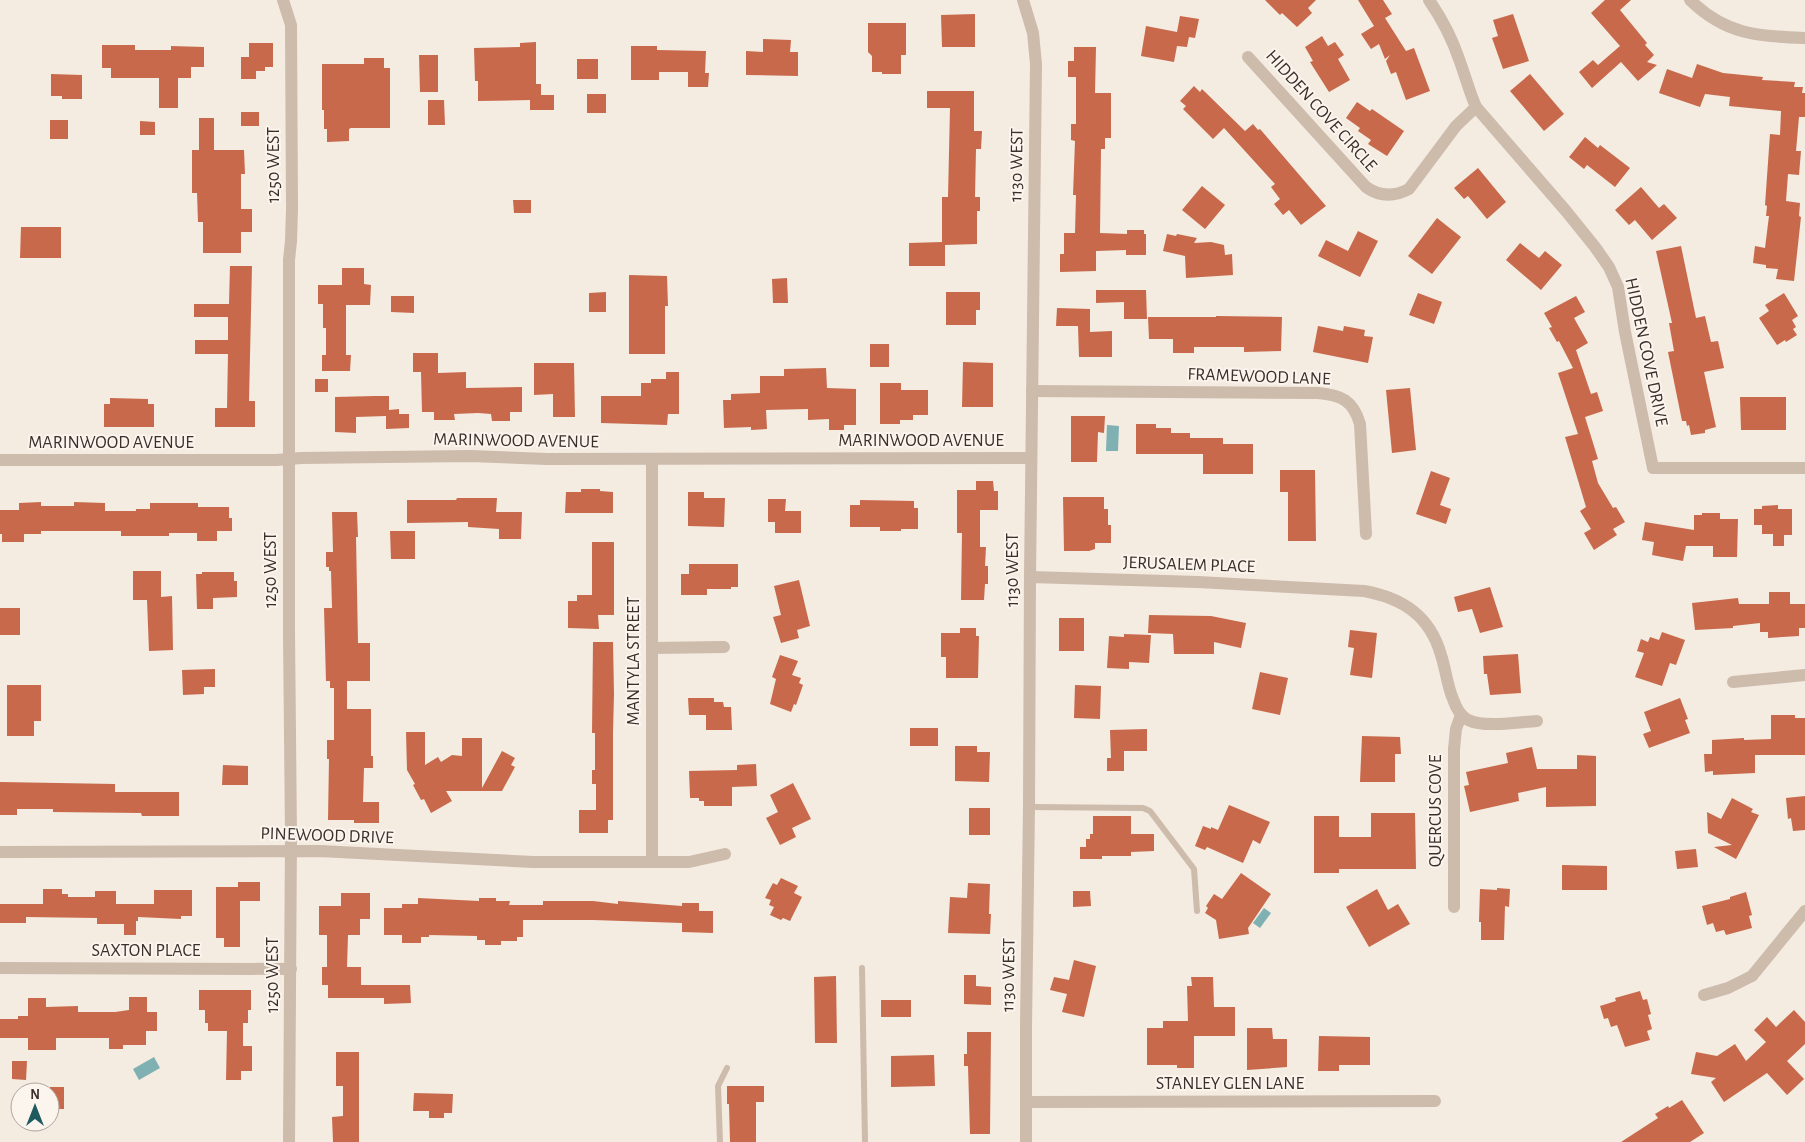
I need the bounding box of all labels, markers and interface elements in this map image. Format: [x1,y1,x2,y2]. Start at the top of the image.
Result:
street label: HIDDEN COVE CIRCLE [1262,47,1380,175]
street label: 1250 WEST [265,127,283,203]
street label: 1130 WEST [1007,128,1027,202]
street label: HIDDEN COVE DRIVE [1621,276,1671,428]
street label: FRAMEWOOD LANE [1187,366,1331,389]
street label: MARINWOOD AVENUE [433,431,599,451]
street label: MARINWOOD AVENUE [838,432,1004,450]
street label: MARINWOOD AVENUE [28,434,194,452]
street label: 1250 WEST [262,532,280,608]
street label: 1130 WEST [1004,533,1022,607]
street label: JERUSALEM PLACE [1123,554,1256,576]
street label: MANTYLA STREET [625,596,643,726]
street label: QUERCUS COVE [1427,754,1445,867]
street label: PINEWOOD DRIVE [260,825,394,847]
street label: 1250 WEST [264,937,282,1013]
street label: 1130 WEST [999,938,1019,1012]
street label: SAXTON PLACE [92,942,201,960]
street label: STANLEY GLEN LANE [1156,1075,1305,1093]
north arrow [10,1082,60,1132]
text: N [30,1088,40,1102]

